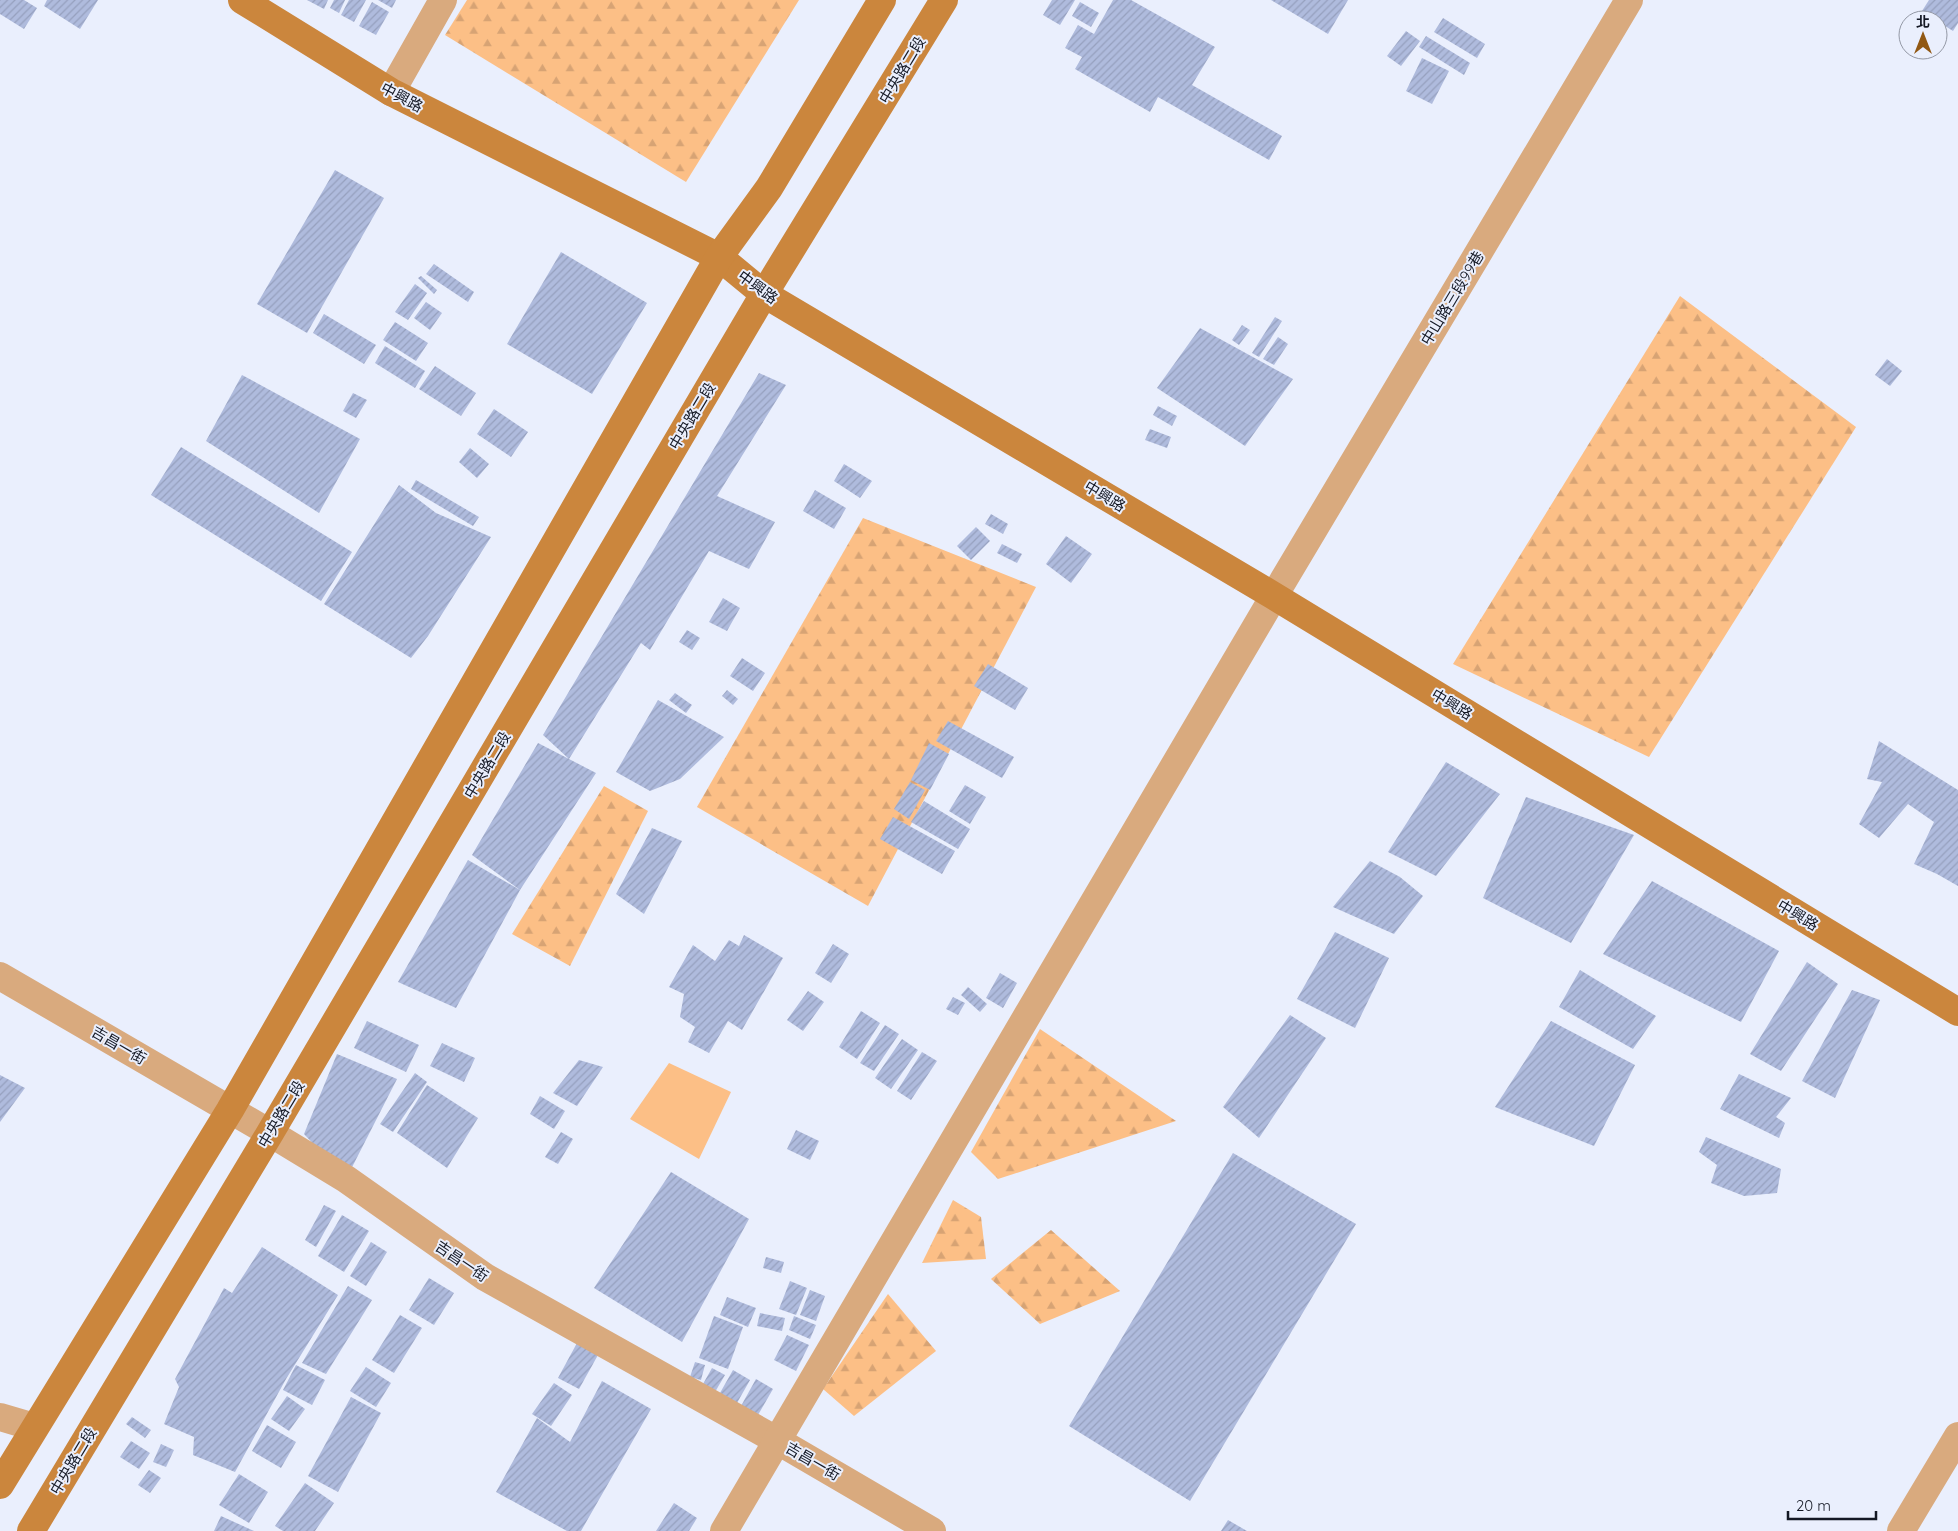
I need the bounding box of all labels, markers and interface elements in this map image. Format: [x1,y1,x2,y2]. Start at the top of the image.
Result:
north arrow [1898,10,1948,60]
text: 北 [1916,13,1930,31]
street label: 中央路二段 [875,33,929,107]
street label: 中興路 [378,78,426,116]
street label: 中山路三段99巷 [1416,247,1488,349]
street label: 中興路 [734,266,782,308]
street label: 中央路二段 [665,379,719,453]
street label: 中興路 [1081,476,1129,516]
street label: 中興路 [1428,684,1476,724]
street label: 中央路二段 [460,728,514,802]
street label: 中興路 [1774,895,1822,935]
street label: 吉昌一街 [88,1022,150,1068]
street label: 中央路二段 [254,1077,308,1151]
street label: 吉昌一街 [432,1236,492,1286]
street label: 中央路二段 [46,1424,100,1498]
street label: 吉昌一街 [782,1438,844,1484]
scale bar [1788,1488,1876,1520]
text: 20 m [1796,1496,1831,1515]

